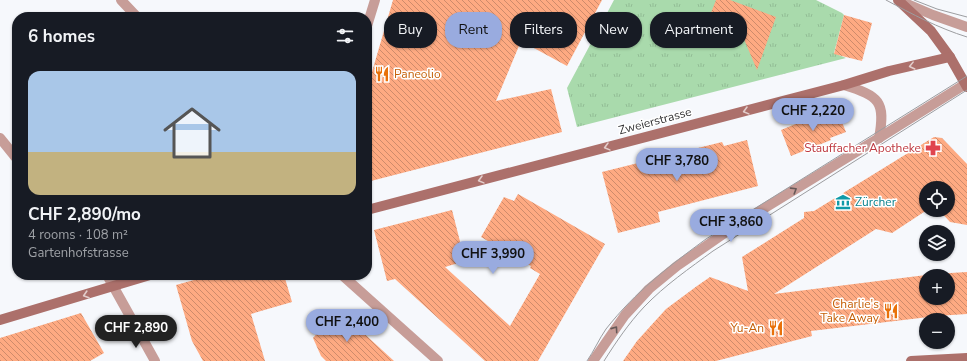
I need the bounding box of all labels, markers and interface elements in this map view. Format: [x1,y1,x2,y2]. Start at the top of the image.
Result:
chip: Buy [384,12,437,48]
chip: Rent [445,12,502,48]
chip: Filters [510,12,577,48]
chip: New [585,12,642,48]
chip: Apartment [650,12,747,48]
text: 6 homes [28,25,95,48]
icon: filters [334,25,356,47]
one-way arrow [909,61,916,70]
restaurant icon: Paneolio [373,65,391,83]
place label: Paneolio [394,66,441,82]
icon: home [156,97,228,169]
pin: CHF 2,220 [767,98,859,132]
text: CHF 2,220 [781,102,845,120]
street label: Zweierstrasse [617,104,693,138]
one-way arrow [743,106,749,114]
pharmacy icon: Stauffacher Apotheke [924,139,942,157]
place label: Stauffacher Apotheke [804,140,921,156]
one-way arrow [603,142,610,151]
pin: CHF 3,780 [631,148,723,182]
text: CHF 3,780 [645,152,709,170]
one-way arrow [478,175,485,184]
map controls [919,181,955,349]
button: locate [919,181,955,217]
one-way arrow [790,188,797,195]
museum icon: Zürcher [834,193,852,211]
place label: Zürcher [855,194,897,210]
text: CHF 2,890/mo [28,203,141,226]
pin: CHF 3,860 [685,209,777,243]
text: CHF 3,860 [699,213,763,231]
button: layers [919,225,955,261]
text: 4 rooms · 108 m² [28,226,128,244]
pin: CHF 3,990 [447,241,539,275]
text: Gartenhofstrasse [28,244,129,262]
text: CHF 3,990 [461,245,525,263]
button: + [919,269,955,305]
one-way arrow [83,290,90,299]
place label: Charlie's Take Away [820,296,880,326]
restaurant icon: Charlie's Take Away [882,302,900,320]
pin: CHF 2,400 [301,309,393,343]
text: CHF 2,400 [315,313,379,331]
button: − [919,313,955,349]
pin: CHF 2,890 [90,315,182,349]
text: CHF 2,890 [104,319,168,337]
restaurant icon: Yu-An [767,319,785,337]
place label: Yu-An [730,320,764,336]
one-way arrow [610,326,618,333]

